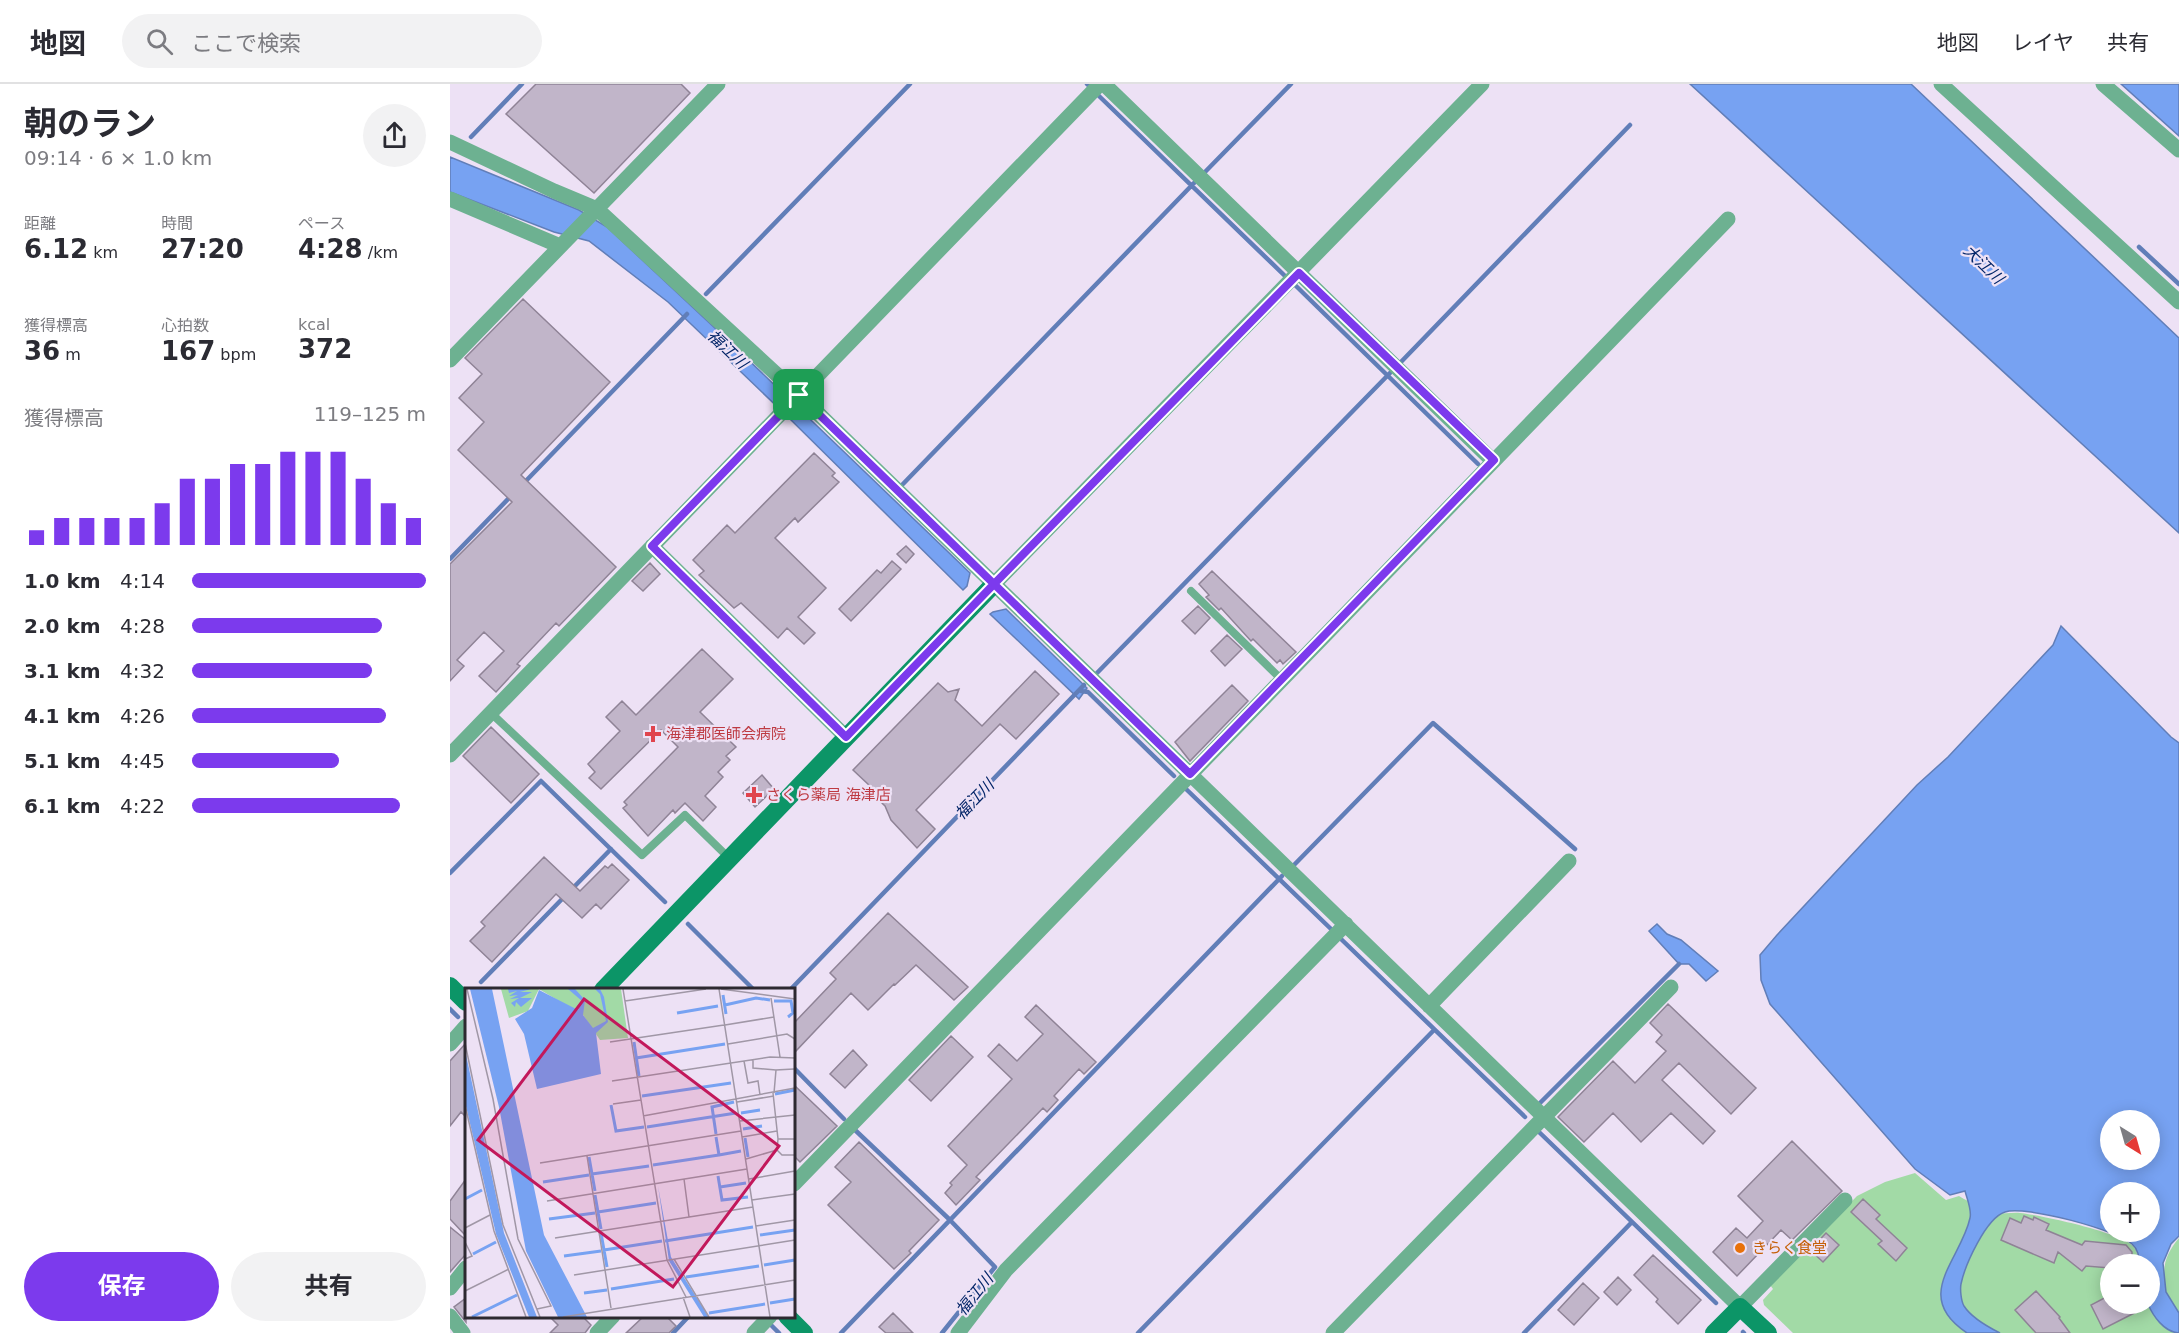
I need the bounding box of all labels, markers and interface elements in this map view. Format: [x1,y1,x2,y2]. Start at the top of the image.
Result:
search box [122,14,542,68]
icon: search [143,25,176,58]
text: 地図 [30,27,86,60]
text: ここで検索 [191,31,301,56]
text: 地図 [1937,31,1979,55]
text: レイヤ [2012,31,2074,55]
text: 共有 [2107,31,2149,55]
text: 朝のラン [24,104,156,143]
button: share [363,104,426,167]
text: 09:14 · 6 × 1.0 km [24,146,212,170]
text: 距離 [24,214,56,233]
text: 時間 [161,214,193,233]
text: ペース [298,214,345,233]
text: 6.12 [24,234,88,264]
text: 27:20 [161,234,244,264]
text: 4:28 [298,234,363,264]
water label: 大江川 [1960,241,2009,289]
text: km [88,243,118,262]
text: /km [363,243,398,262]
text: kcal [298,315,330,334]
text: 獲得標高 [24,316,88,335]
text: 心拍数 [161,316,209,335]
water label: 福江川 [704,326,753,374]
text: 372 [298,334,352,364]
text: 36 [24,336,60,366]
text: 167 [161,336,215,366]
text: m [60,345,81,364]
text: bpm [215,345,256,364]
pin [773,369,824,420]
icon: arrive [782,378,815,411]
text: 119–125 m [314,402,426,426]
text: 獲得標高 [24,406,104,430]
text: 1.0 km [24,569,101,593]
text: 4:14 [120,569,165,593]
text: 2.0 km [24,614,101,638]
text: 4:28 [120,614,165,638]
text: 3.1 km [24,659,101,683]
text: 4:32 [120,659,165,683]
text: 4.1 km [24,704,101,728]
text: 4:26 [120,704,165,728]
marker: 海津郡医師会病院 [644,725,662,743]
place label: 海津郡医師会病院 [666,725,786,743]
text: 5.1 km [24,749,101,773]
text: 4:45 [120,749,165,773]
water label: 福江川 [951,774,999,823]
place label: さくら薬局 海津店 [766,786,891,804]
marker: さくら薬局 海津店 [747,788,761,802]
text: 6.1 km [24,794,101,818]
text: 4:22 [120,794,165,818]
inset map [465,988,795,1318]
north arrow [2100,1110,2160,1170]
map controls [2100,1110,2160,1314]
button: + [2100,1182,2160,1242]
place label: きらく食堂 [1752,1239,1827,1257]
marker: きらく食堂 [1733,1241,1747,1255]
button: 保存 [24,1252,219,1321]
button: 共有 [231,1252,426,1321]
button: − [2100,1254,2160,1314]
water label: 福江川 [952,1268,998,1319]

